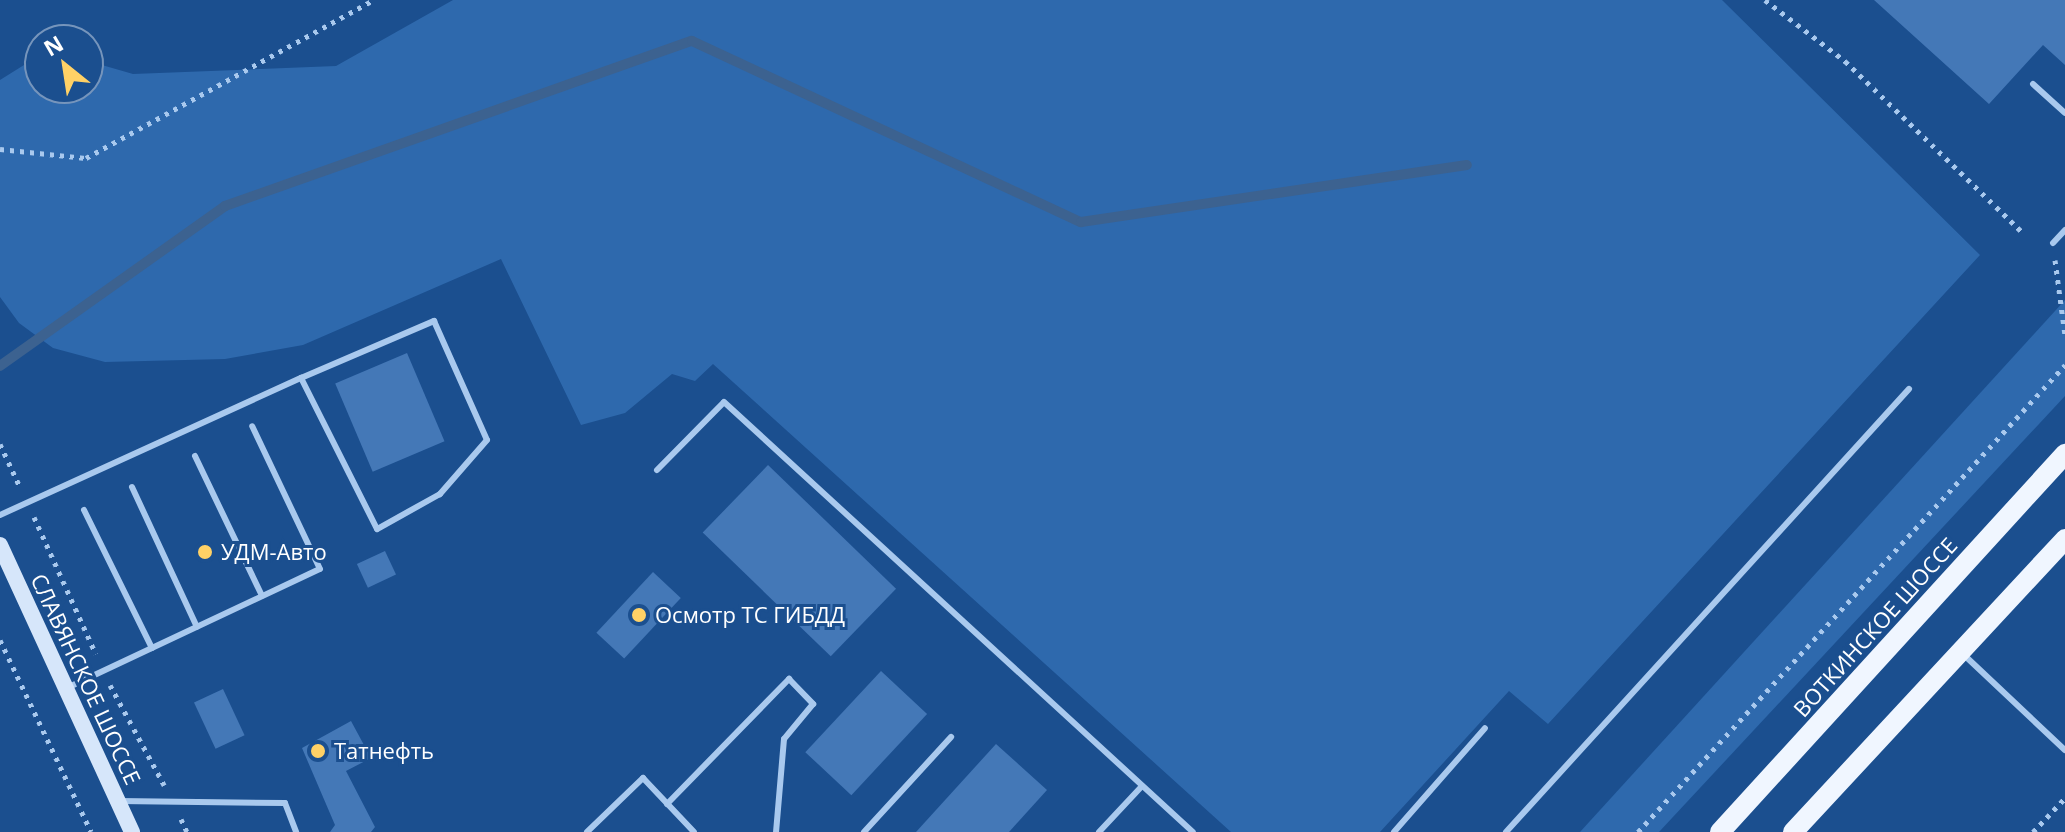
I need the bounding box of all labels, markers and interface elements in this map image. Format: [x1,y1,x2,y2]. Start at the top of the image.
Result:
north arrow [24,24,104,104]
text: N [38,27,68,62]
street label: ВОТКИНСКОЕ ШОССЕ [1788,532,1962,722]
place label: УДМ-Авто [221,539,327,565]
marker: УДМ-Авто [196,543,214,561]
street label: СЛАВЯНСКОЕ ШОССЕ [26,569,146,789]
place label: Осмотр ТС ГИБДД [655,602,845,628]
marker: Осмотр ТС ГИБДД [630,606,648,624]
place label: Татнефть [334,738,434,764]
marker: Татнефть [309,742,327,760]

